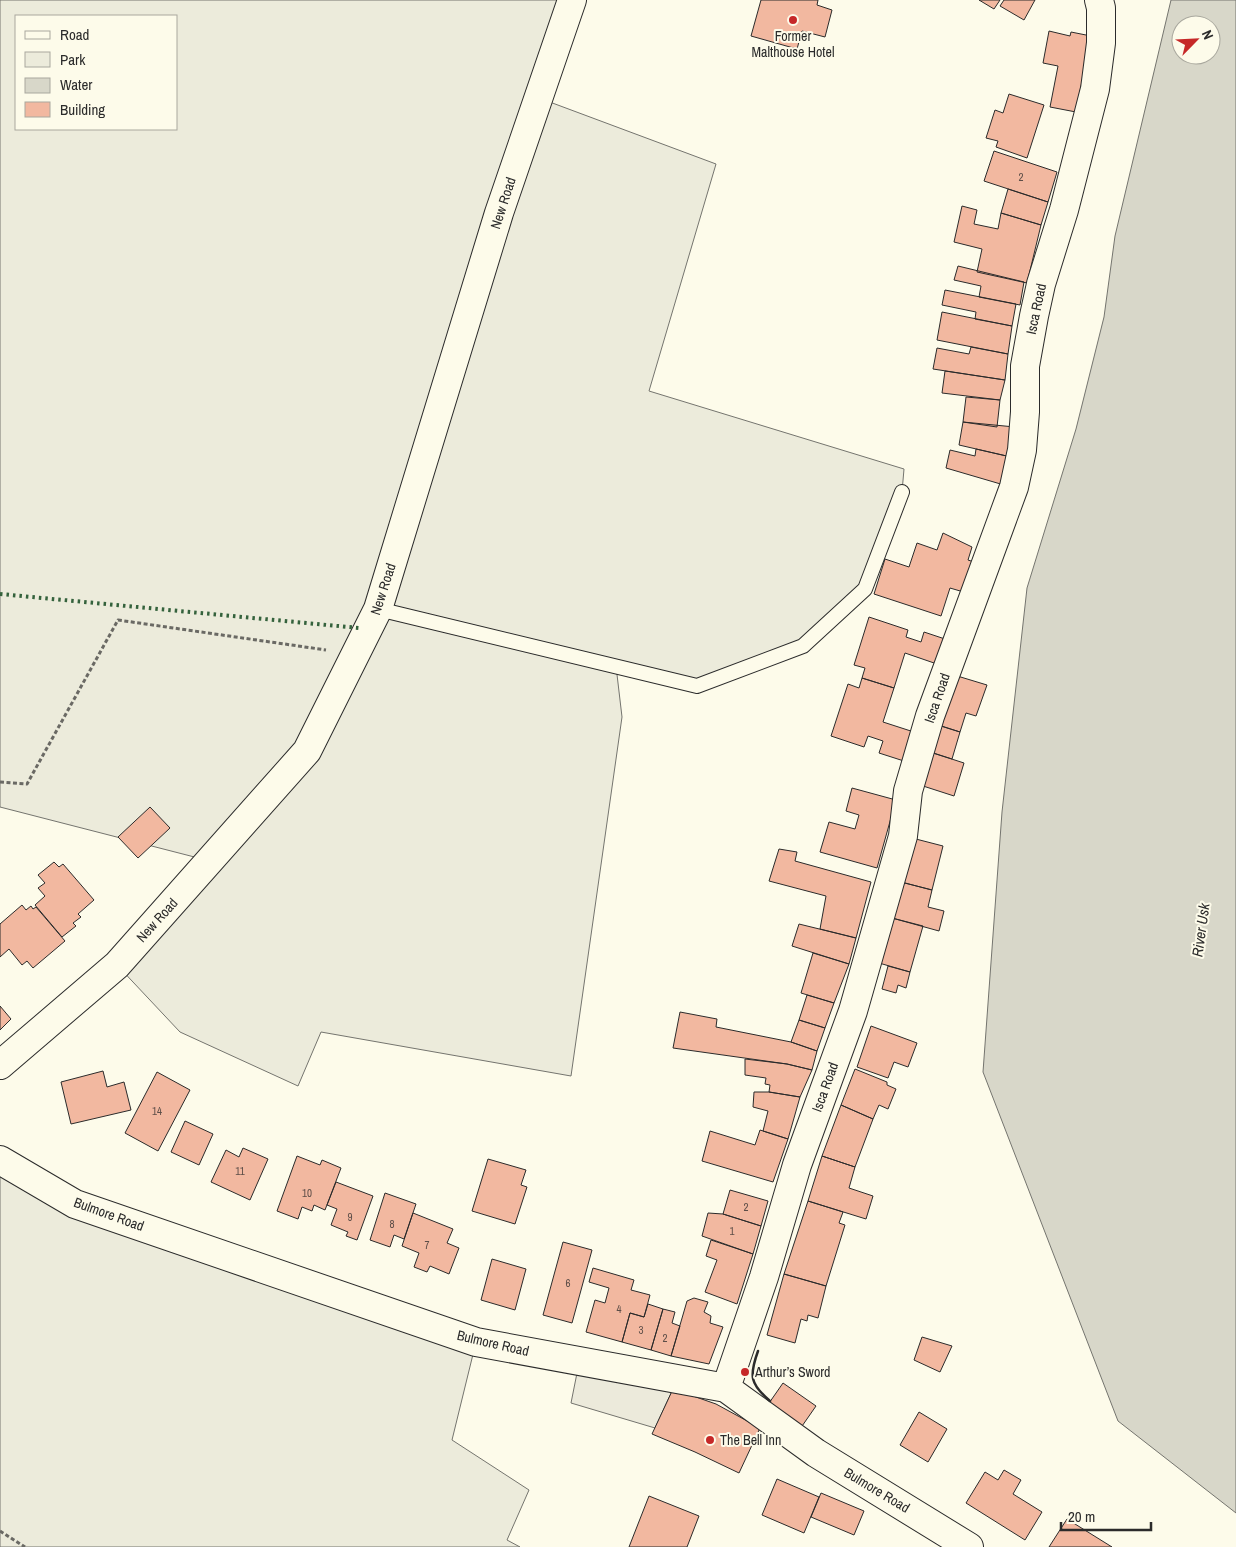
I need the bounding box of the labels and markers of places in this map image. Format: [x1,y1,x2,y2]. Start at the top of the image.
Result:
marker: Former Malthouse Hotel [787,14,799,26]
place label: Former Malthouse Hotel [752,27,834,61]
place label: Arthur’s Sword [754,1363,831,1381]
marker: Arthur’s Sword [739,1366,751,1378]
place label: The Bell Inn [720,1431,781,1449]
marker: The Bell Inn [704,1434,716,1446]

